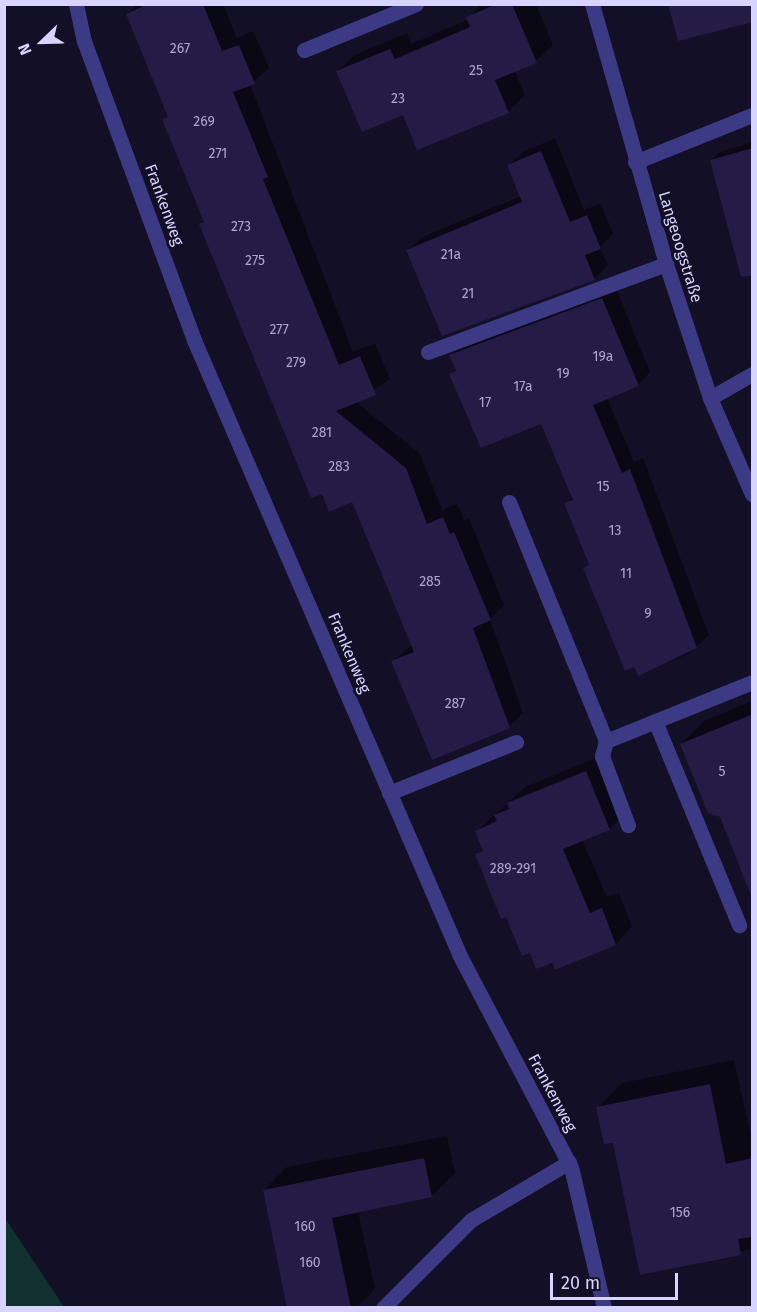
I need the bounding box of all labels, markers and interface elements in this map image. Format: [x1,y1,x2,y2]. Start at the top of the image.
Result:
north arrow [12,12,72,72]
text: N [14,41,36,58]
house number: 267 [170,41,190,57]
house number: 25 [469,63,483,79]
house number: 23 [391,91,405,107]
house number: 269 [193,114,215,130]
house number: 271 [209,146,227,162]
street label: Frankenweg [140,161,188,249]
street label: Langeoogstraße [654,189,706,305]
house number: 273 [231,219,251,235]
house number: 21a [441,247,461,263]
house number: 275 [245,253,265,269]
house number: 21 [462,286,474,302]
house number: 277 [269,322,289,338]
house number: 19a [593,349,613,365]
house number: 279 [286,355,306,371]
house number: 19 [556,366,570,382]
house number: 17a [513,379,533,395]
house number: 17 [479,395,491,411]
house number: 281 [312,425,332,441]
house number: 283 [328,459,350,475]
house number: 15 [596,479,610,495]
house number: 13 [608,523,622,539]
house number: 11 [620,566,632,582]
house number: 285 [419,574,441,590]
house number: 9 [644,606,652,622]
street label: Frankenweg [323,610,375,696]
house number: 287 [445,696,465,712]
house number: 5 [718,764,726,780]
house number: 289-291 [490,861,536,877]
street label: Frankenweg [523,1051,581,1135]
house number: 156 [670,1205,690,1221]
house number: 160 [294,1219,316,1235]
house number: 160 [299,1255,321,1271]
scale bar [553,1261,680,1299]
text: 20 m [561,1272,600,1294]

